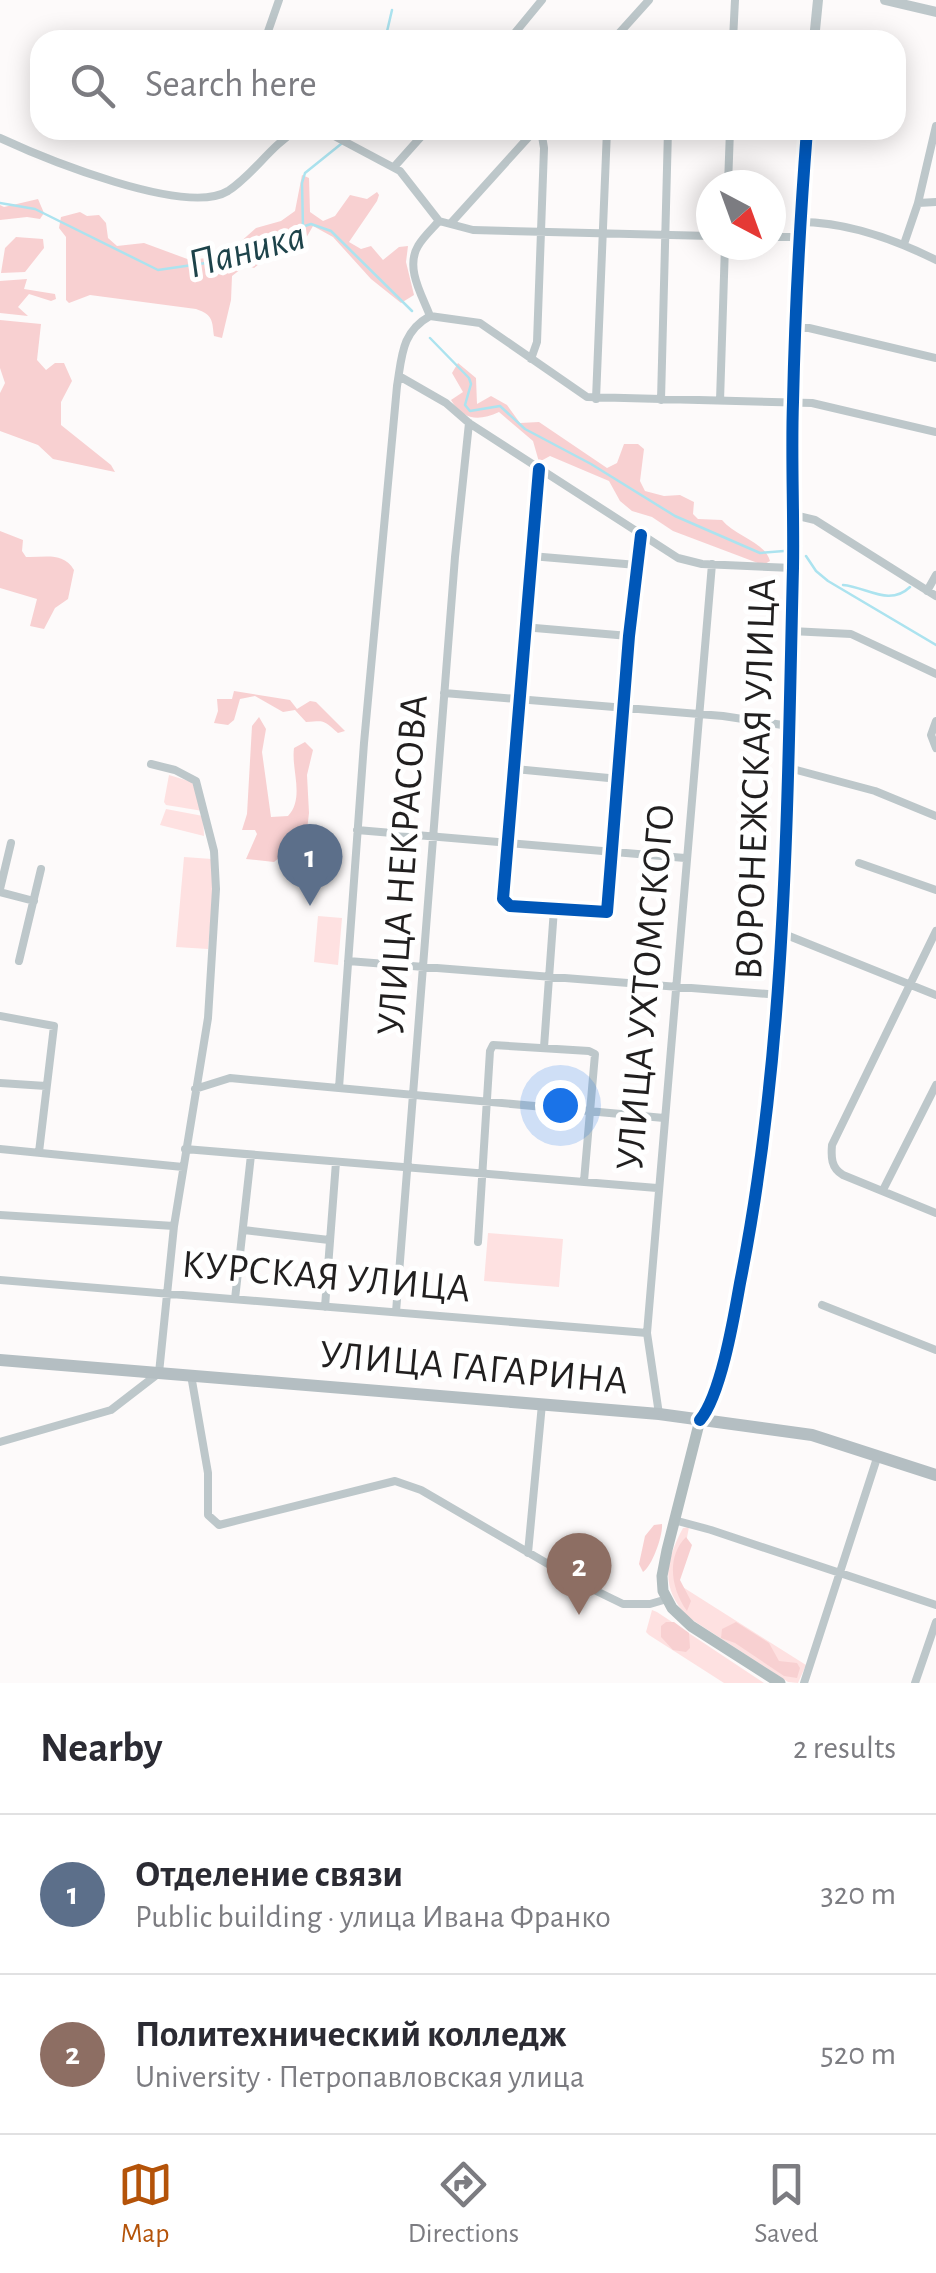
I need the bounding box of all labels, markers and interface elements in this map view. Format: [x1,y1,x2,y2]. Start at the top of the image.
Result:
search box [30,30,906,140]
icon: search [65,58,120,113]
text: Search here [145,66,317,104]
north arrow [696,170,786,260]
water label: Паника [183,214,310,286]
street label: ВОРОНЕЖСКАЯ УЛИЦА [729,577,783,981]
street label: УЛИЦА НЕКРАСОВА [371,693,435,1037]
street label: УЛИЦА УХТОМСКОГО [610,802,682,1172]
pin: 1 [278,824,342,906]
your location [535,1080,586,1131]
street label: КУРСКАЯ УЛИЦА [180,1244,472,1310]
street label: УЛИЦА ГАГАРИНА [318,1335,630,1401]
pin: 2 [546,1532,612,1615]
text: Nearby [40,1727,163,1769]
text: 2 results [793,1732,896,1764]
text: Отделение связи [135,1856,403,1894]
text: 1 [67,1878,78,1910]
text: 320 m [820,1878,896,1910]
text: Public building · улица Ивана Франко [135,1901,611,1933]
text: Политехнический колледж [135,2016,567,2054]
text: 2 [65,2038,80,2070]
text: 520 m [820,2038,896,2070]
text: University · Петропавловская улица [135,2061,585,2093]
tab: Map [118,2157,173,2251]
tab: Directions [408,2157,519,2251]
tab: Saved [754,2157,818,2251]

